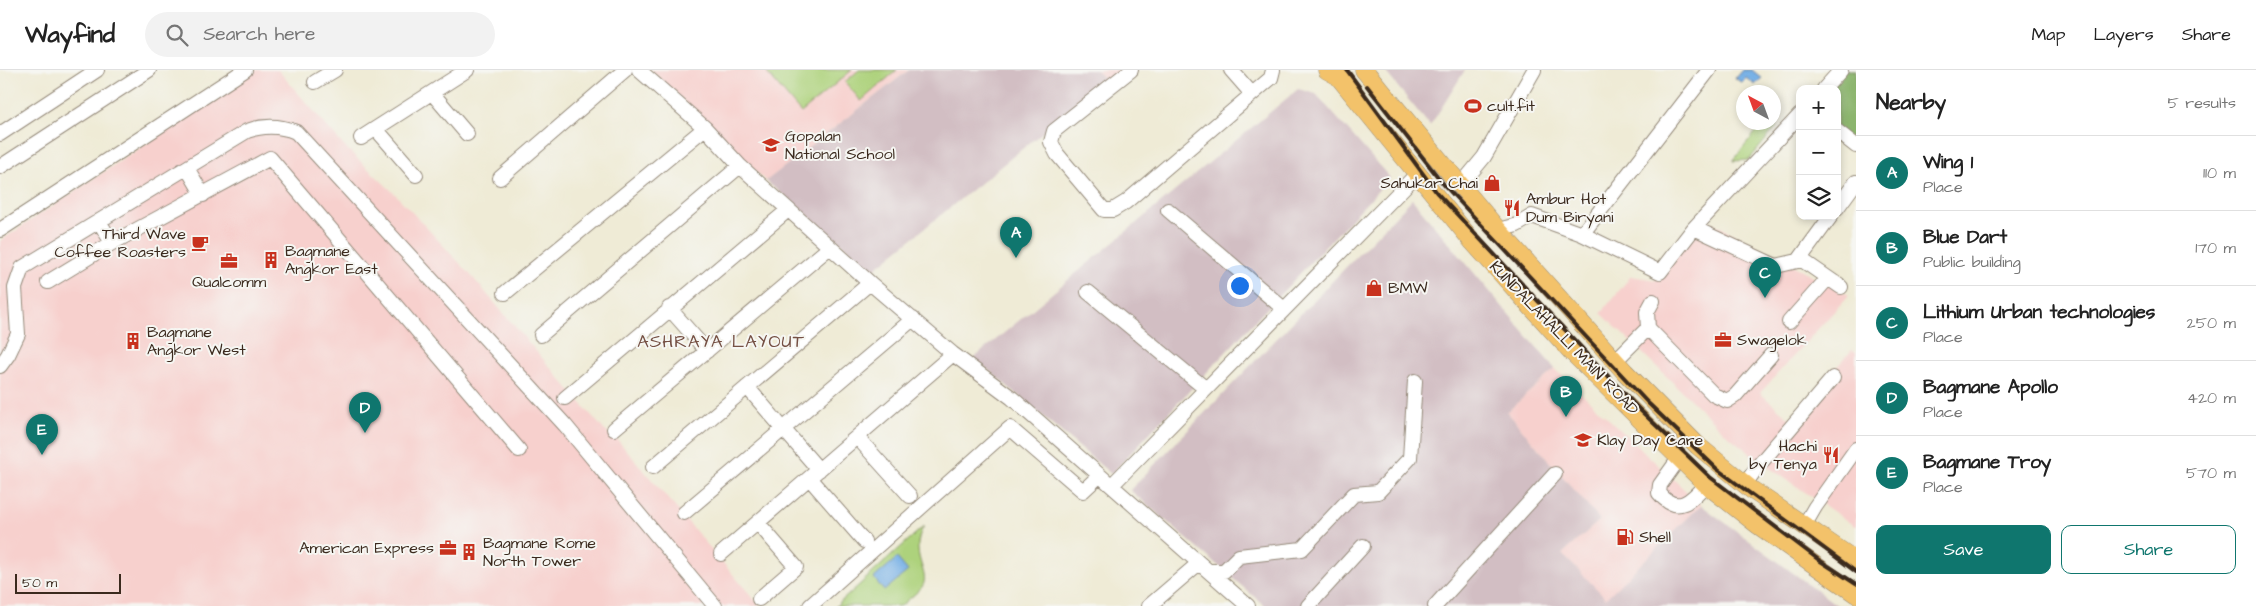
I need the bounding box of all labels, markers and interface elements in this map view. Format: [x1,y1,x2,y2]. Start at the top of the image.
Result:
search box [145,12,495,57]
text: Wayfind [25,18,115,52]
icon: search [163,21,191,49]
text: Search here [203,21,315,48]
text: Map [2031,22,2065,47]
text: Layers [2093,22,2154,47]
text: Share [2182,22,2231,47]
north arrow [1736,85,1781,130]
map controls [1796,85,1841,220]
button: + [1796,85,1841,130]
text: Nearby [1876,88,1946,117]
text: 5 results [2168,92,2236,114]
place label: cult.fit [1487,95,1535,117]
sports icon: cult.fit [1463,96,1483,116]
place label: Gopalan National School [785,125,895,165]
button: − [1796,130,1841,175]
school or university icon: Gopalan National School [761,135,781,155]
text: Wing 1 [1923,149,1973,176]
text: A [1887,162,1897,184]
text: 110 m [2203,162,2236,184]
place label: Sahukar Chai [1381,172,1479,194]
shop icon: Sahukar Chai [1482,173,1502,193]
button: layers [1796,175,1841,220]
text: Place [1923,176,1963,198]
place label: Ambur Hot Dum Biryani [1526,188,1614,229]
restaurant icon: Ambur Hot Dum Biryani [1502,198,1522,218]
pin: A [1000,217,1032,258]
place label: Third Wave Coffee Roasters [54,223,186,263]
text: Blue Dart [1923,224,2007,251]
cafe icon: Third Wave Coffee Roasters [190,233,210,253]
text: B [1886,237,1898,259]
text: 170 m [2195,237,2236,259]
place label: Bagmane Angkor East [285,240,378,281]
building icon: Bagmane Angkor East [261,250,281,270]
office icon: Qualcomm [219,251,239,271]
text: Public building [1923,251,2021,273]
street label: KUNDALAHALLI MAIN ROAD [1484,256,1644,420]
pin: C [1749,257,1781,298]
place label: Qualcomm [192,271,267,293]
your location [1227,273,1253,299]
place label: BMW [1388,277,1428,299]
shop icon: BMW [1364,278,1384,298]
text: Lithium Urban technologies [1923,299,2155,326]
text: C [1886,312,1898,334]
text: 250 m [2187,312,2236,334]
place label: Bagmane Angkor West [147,321,246,362]
text: Place [1923,326,1963,348]
district label: ASHRAYA LAYOUT [637,329,805,354]
place label: Swagelok [1737,329,1807,352]
office icon: Swagelok [1713,330,1733,350]
building icon: Bagmane Angkor West [123,331,143,351]
text: Bagmane Apollo [1923,374,2058,401]
pin: B [1550,376,1582,417]
text: D [1887,387,1897,409]
text: 420 m [2187,387,2236,409]
pin: D [349,392,381,433]
text: Place [1923,401,1963,423]
pin: E [26,414,58,455]
place label: Klay Day Care [1597,429,1704,452]
school or university icon: Klay Day Care [1573,430,1593,450]
place label: Hachi by Tenya [1749,435,1818,476]
restaurant icon: Hachi by Tenya [1821,445,1841,465]
text: Bagmane Troy [1923,449,2051,476]
text: E [1887,462,1897,484]
text: 570 m [2186,462,2236,484]
text: Place [1923,476,1963,498]
button: Save [1876,525,2051,574]
button: Share [2061,525,2236,574]
place label: Shell [1639,526,1671,548]
fuel station icon: Shell [1615,527,1635,547]
place label: Bagmane Rome North Tower [483,532,596,572]
place label: American Express [299,537,434,559]
office icon: American Express [438,538,458,558]
building icon: Bagmane Rome North Tower [459,542,479,562]
scale bar [15,571,121,594]
text: 50 m [22,573,57,593]

